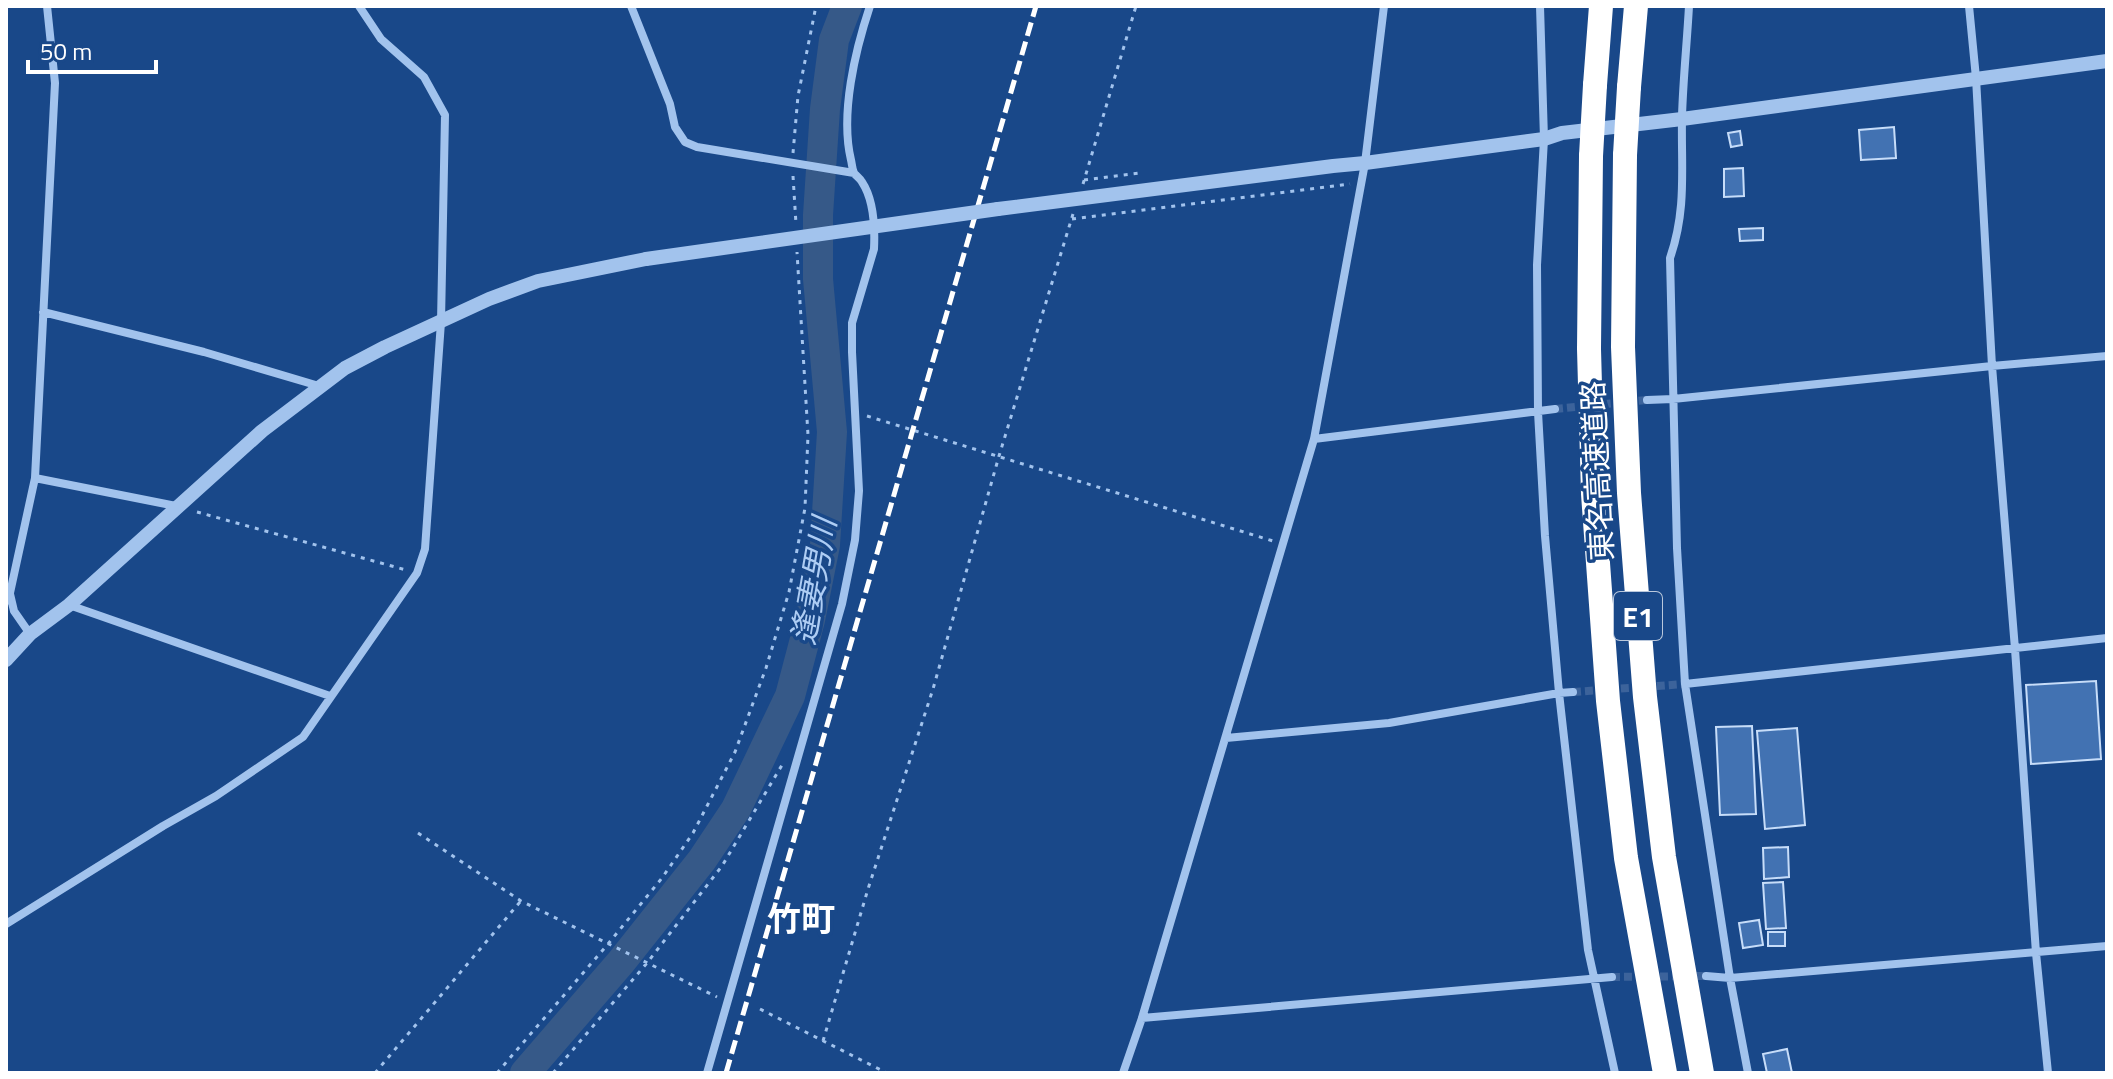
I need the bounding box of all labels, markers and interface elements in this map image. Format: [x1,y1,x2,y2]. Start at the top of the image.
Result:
scale bar [28,24,156,74]
text: 50 m [40,33,92,69]
street label: 東名高速道路 [1569,380,1625,562]
water label: 逢妻男川 [778,511,848,648]
road number: E1 [1614,592,1662,640]
district label: 竹町 [767,892,835,944]

